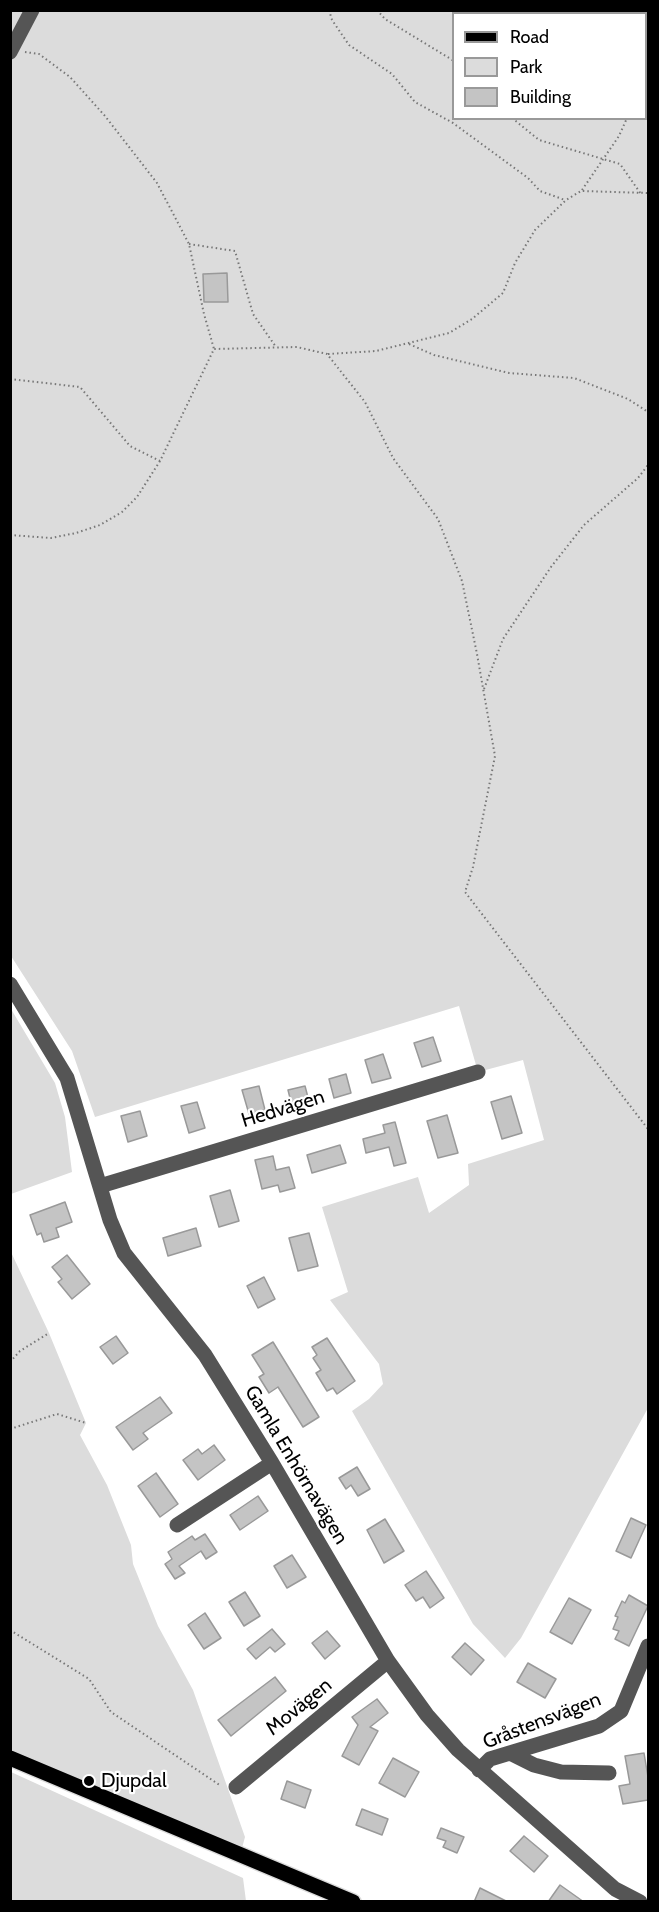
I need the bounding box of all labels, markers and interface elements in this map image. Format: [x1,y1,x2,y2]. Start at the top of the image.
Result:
legend [452,12,647,120]
text: Road [510,26,549,48]
text: Park [510,56,542,78]
text: Building [510,86,571,108]
street label: Hedvägen [238,1085,328,1133]
street label: Gamla Enhörnavägen [239,1381,353,1549]
street label: Movägen [261,1673,337,1741]
street label: Gråstensvägen [480,1687,604,1755]
place label: Djupdal [101,1769,167,1793]
marker: Djupdal [82,1774,96,1788]

